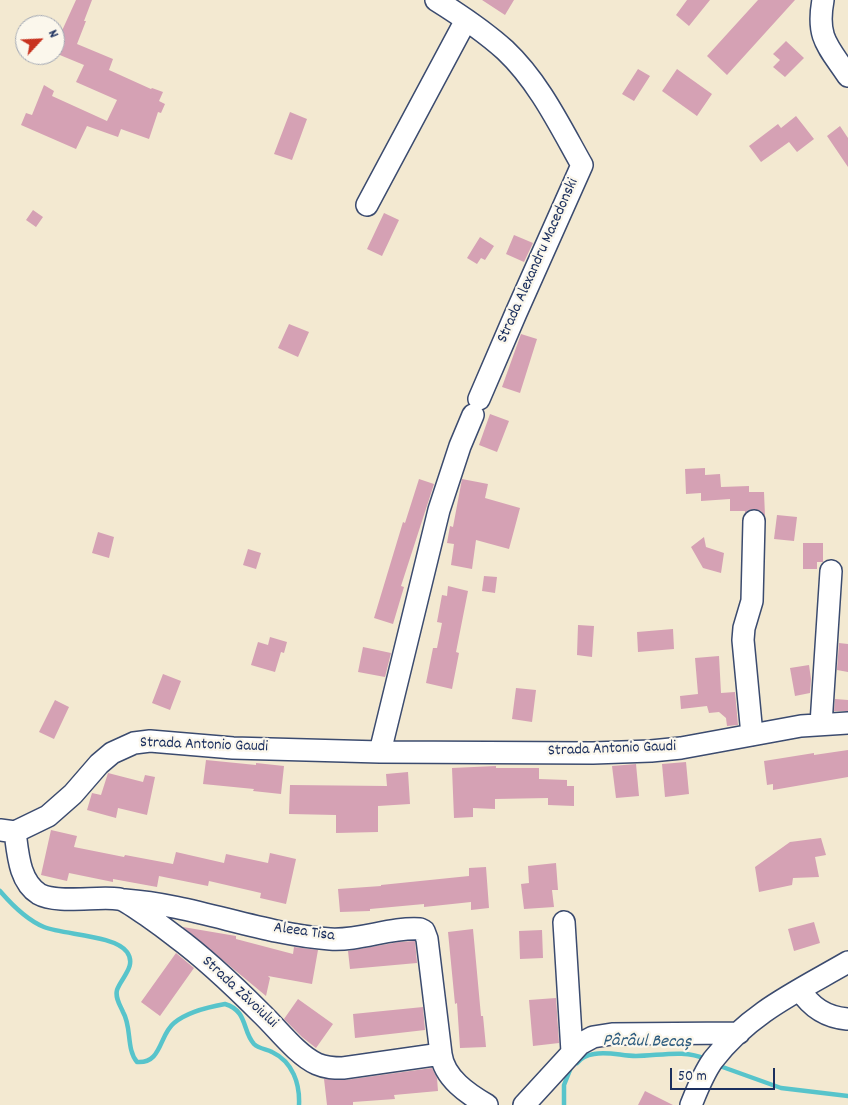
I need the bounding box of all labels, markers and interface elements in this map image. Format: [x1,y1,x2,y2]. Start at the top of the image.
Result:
north arrow [15,15,65,65]
text: N [42,27,63,41]
street label: Strada Alexandru Macedonski [494,176,584,346]
street label: Strada Antonio Gaudi [140,734,268,758]
street label: Strada Antonio Gaudi [548,738,676,762]
street label: Aleea Tisa [272,919,336,947]
street label: Strada Zăvoiului [197,953,281,1033]
water label: Pârâul Becaș [602,1031,692,1055]
scale bar [673,1058,778,1090]
text: 50 m [678,1066,707,1088]

